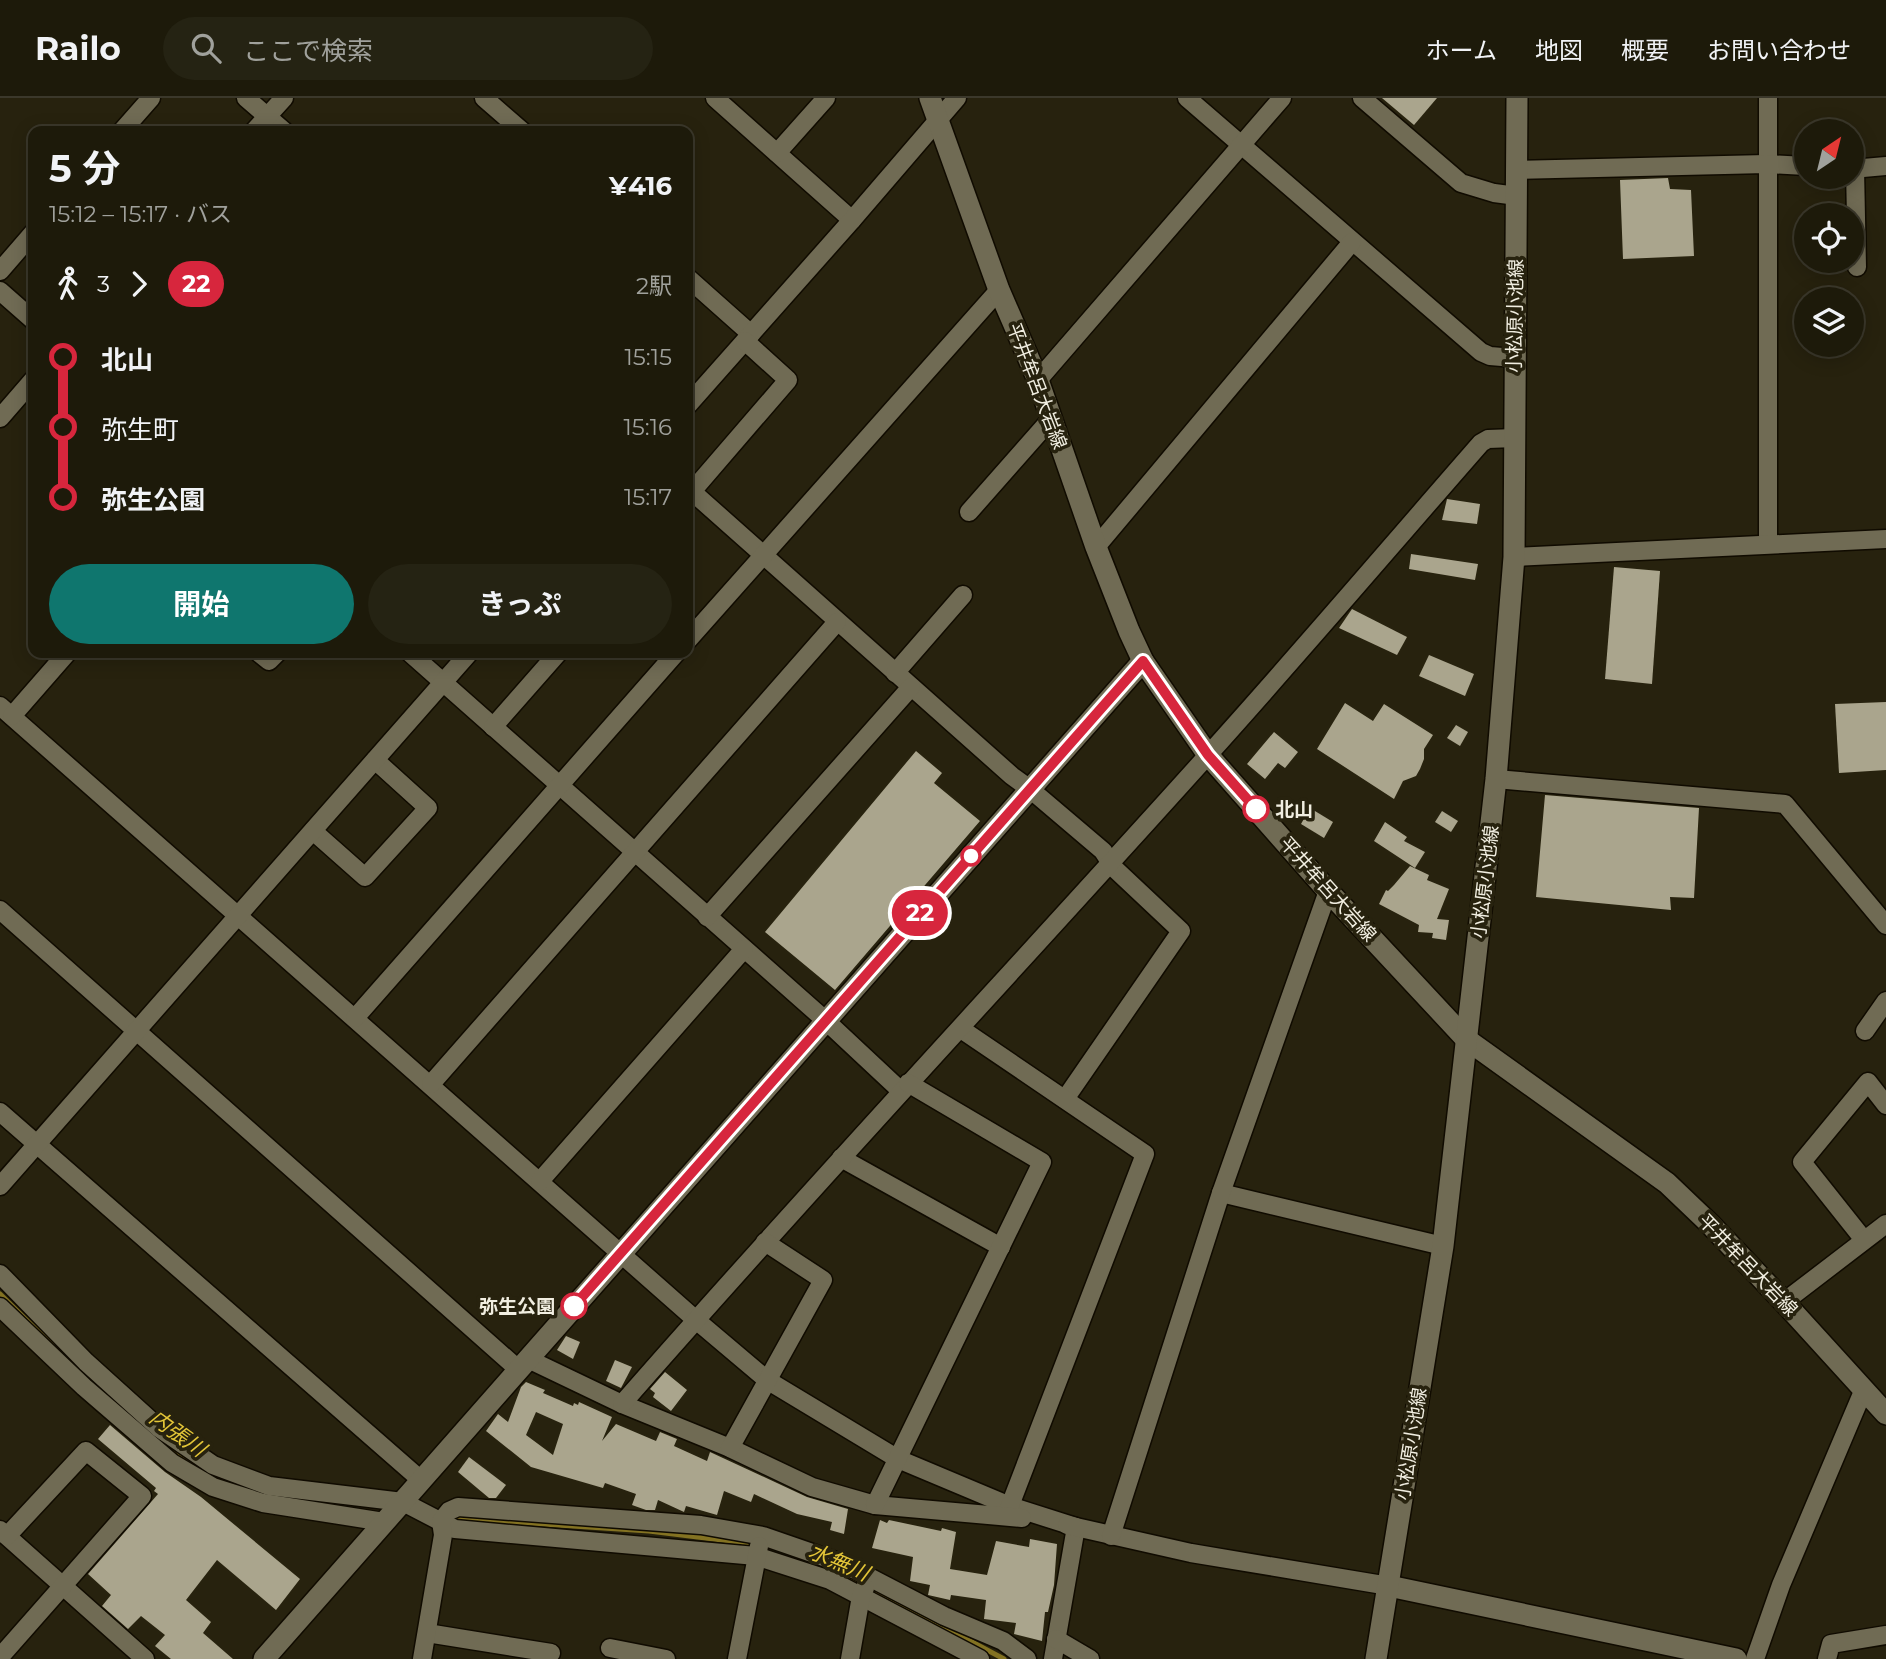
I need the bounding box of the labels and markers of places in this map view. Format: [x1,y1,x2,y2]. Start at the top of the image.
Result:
marker: 北山 [1243,796,1269,822]
place label: 北山 [1275,798,1313,821]
unlabelled marker [961,846,981,866]
marker: 弥生公園 [561,1293,587,1319]
place label: 弥生公園 [479,1295,555,1318]

